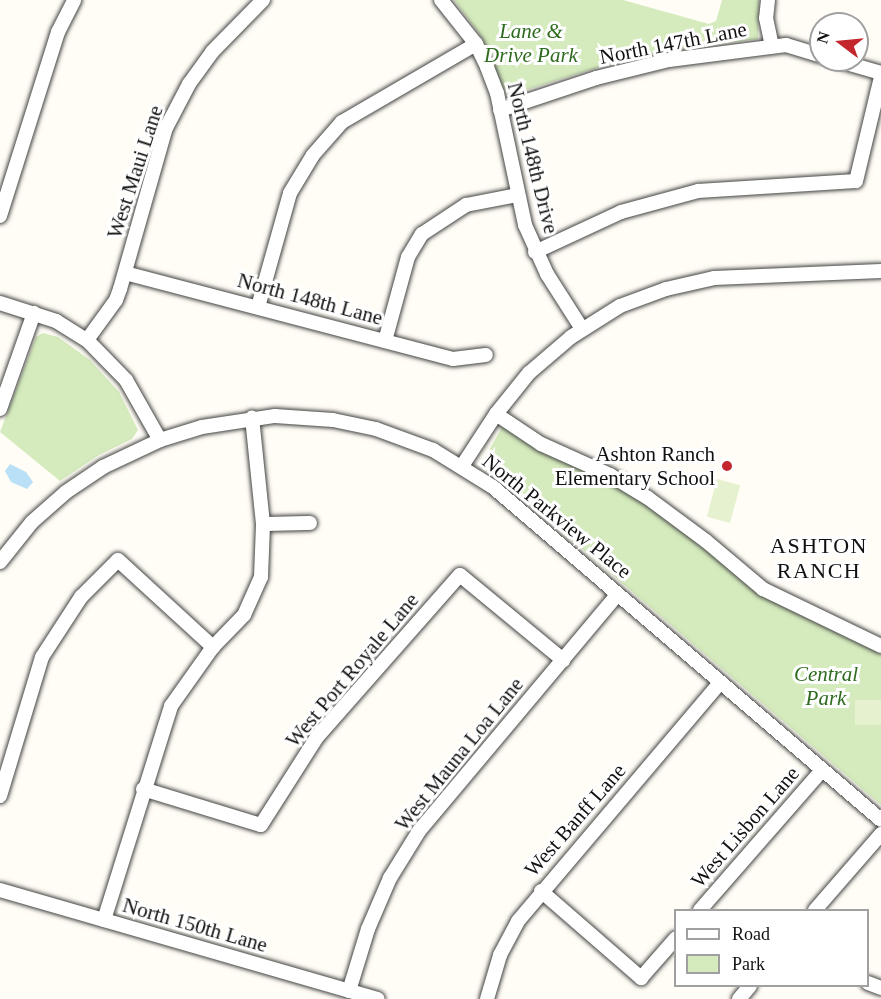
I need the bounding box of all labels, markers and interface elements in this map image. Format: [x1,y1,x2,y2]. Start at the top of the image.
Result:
north arrow [809,12,869,72]
street label: North 147th Lane [597,16,749,70]
park label: Lane & Drive Park [484,18,578,68]
text: N [813,30,833,45]
street label: North 148th Drive [502,80,564,236]
street label: West Maui Lane [102,102,168,242]
street label: North 148th Lane [235,268,385,330]
place label: Ashton Ranch Elementary School [555,441,715,491]
street label: North Parkview Place [477,448,637,584]
marker: Ashton Ranch Elementary School [720,459,734,473]
district label: ASHTON RANCH [770,532,868,584]
street label: West Port Royale Lane [280,588,424,752]
park label: Central Park [794,661,858,711]
street label: West Mauna Loa Lane [389,672,529,836]
street label: West Banff Lane [519,758,631,882]
street label: West Lisbon Lane [686,761,804,893]
street label: North 150th Lane [120,892,270,958]
legend [674,909,869,987]
text: Road [732,924,770,944]
text: Park [732,954,765,974]

